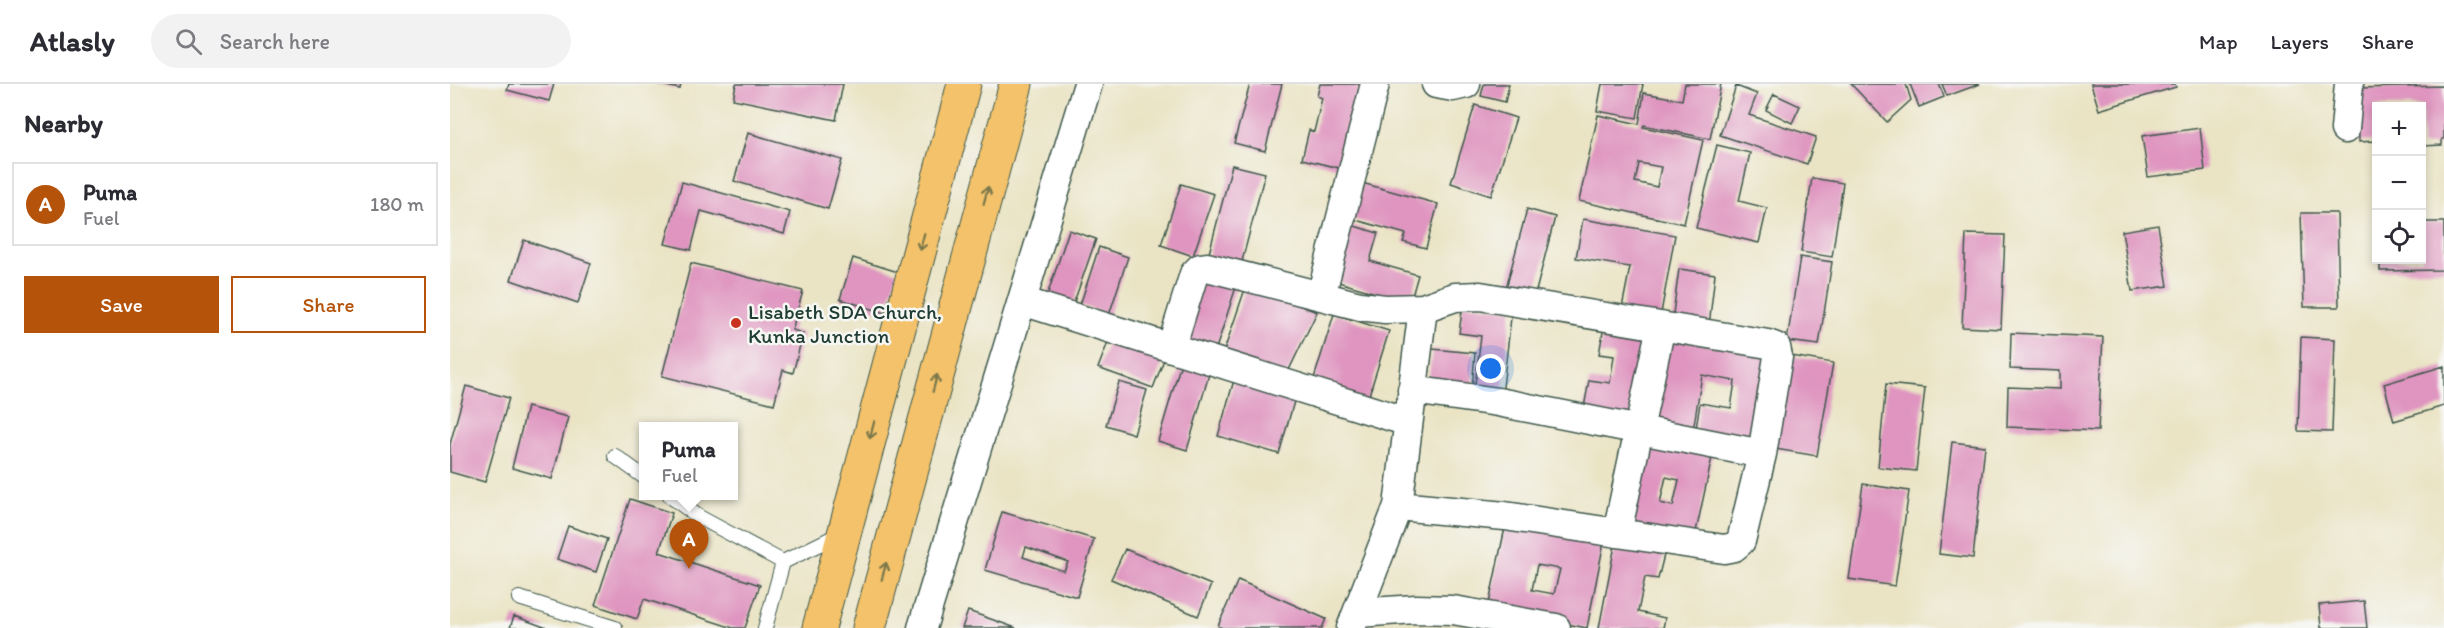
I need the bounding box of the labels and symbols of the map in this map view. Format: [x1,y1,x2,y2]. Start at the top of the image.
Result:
one-way arrow [981,186,992,205]
one-way arrow [916,232,927,251]
place label: Lisabeth SDA Church, Kunka Junction [748,299,942,348]
marker: Lisabeth SDA Church, Kunka Junction [729,316,743,330]
your location [1476,354,1505,383]
one-way arrow [930,374,941,393]
one-way arrow [865,420,877,439]
pin: A [670,520,708,569]
one-way arrow [879,562,890,581]

